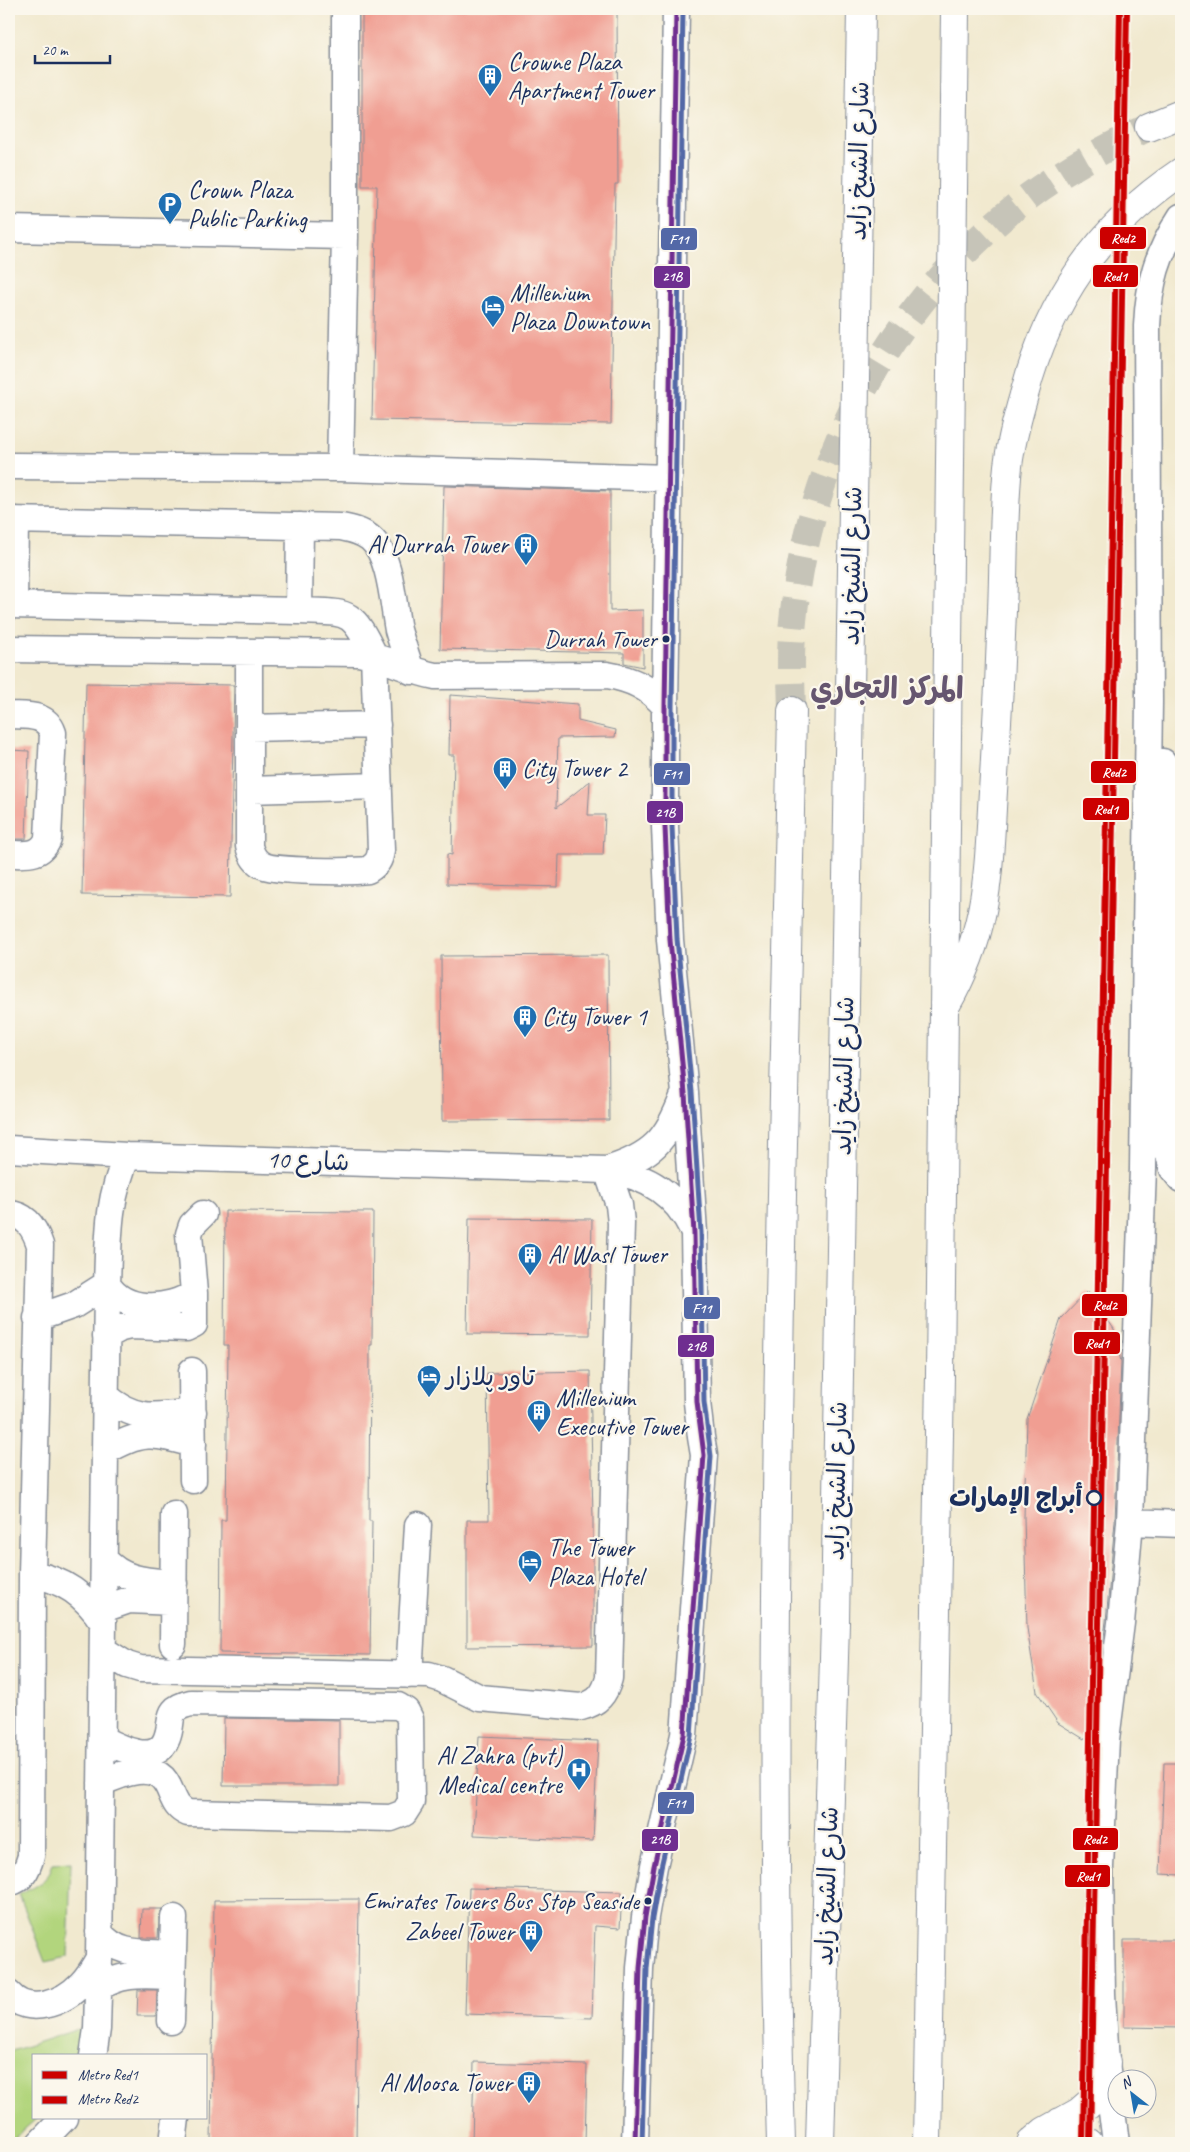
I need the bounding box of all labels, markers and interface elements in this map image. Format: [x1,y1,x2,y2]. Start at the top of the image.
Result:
scale bar [35,32,110,64]
text: 20 m [42,41,69,60]
place label: Crowne Plaza Apartment Tower [508,46,656,107]
building icon: Crowne Plaza Apartment Tower [477,63,503,97]
street label: شارع الشيخ زايد [842,81,877,241]
place label: Crown Plaza Public Parking [188,174,308,235]
parking icon: Crown Plaza Public Parking [157,191,183,225]
line badge: Red2 [1099,226,1147,250]
line badge: F11 [660,227,698,251]
text: Red2 [1111,230,1137,247]
text: F11 [669,231,690,248]
line badge: Red1 [1092,264,1139,288]
line badge: 21B [653,265,691,289]
text: 21B [662,268,684,285]
text: Red1 [1103,268,1129,285]
place label: Millenium Plaza Downtown [510,277,650,338]
hotel icon: Millenium Plaza Downtown [480,294,506,328]
street label: شارع الشيخ زايد [835,486,870,646]
place label: Al Durrah Tower [367,529,510,561]
building icon: Al Durrah Tower [513,532,539,566]
place label: Durrah Tower [544,624,659,654]
marker: Durrah Tower [661,634,671,644]
district label: المركز التجاري [810,669,964,710]
place label: City Tower 2 [522,753,629,785]
building icon: City Tower 2 [492,756,518,790]
line badge: Red2 [1090,760,1137,784]
line badge: F11 [653,762,691,786]
text: Red2 [1102,764,1128,781]
text: F11 [662,766,683,783]
line badge: Red1 [1082,797,1130,821]
line badge: 21B [646,800,684,824]
text: Red1 [1094,801,1120,818]
text: 21B [655,804,677,821]
street label: شارع الشيخ زايد [827,996,862,1156]
place label: City Tower 1 [542,1001,649,1033]
building icon: City Tower 1 [512,1004,538,1038]
street label: شارع 10 [266,1144,350,1179]
place label: Al Wasl Tower [548,1239,669,1271]
building icon: Al Wasl Tower [517,1242,543,1276]
line badge: Red2 [1081,1293,1128,1317]
line badge: F11 [683,1296,721,1320]
text: Red2 [1093,1297,1119,1314]
text: F11 [692,1300,713,1317]
line badge: Red1 [1073,1331,1121,1355]
line badge: 21B [677,1334,715,1358]
text: Red1 [1085,1335,1111,1352]
text: 21B [686,1338,708,1355]
place label: تاور پلازار [444,1361,536,1393]
hotel icon: تاور پلازار [416,1364,442,1398]
place label: Millenium Executive Tower [556,1382,690,1443]
building icon: Millenium Executive Tower [526,1399,552,1433]
street label: شارع الشيخ زايد [820,1401,855,1561]
place label: أبراج الإمارات [949,1482,1083,1514]
marker: أبراج الإمارات [1086,1490,1102,1506]
place label: The Tower Plaza Hotel [548,1532,648,1593]
hotel icon: The Tower Plaza Hotel [517,1549,543,1583]
place label: Al Zahra (pvt) Medical centre [437,1740,564,1801]
hospital icon: Al Zahra (pvt) Medical centre [566,1757,592,1791]
line badge: F11 [657,1791,695,1815]
text: F11 [666,1795,687,1812]
street label: شارع الشيخ زايد [808,1806,847,1966]
line badge: Red2 [1072,1827,1119,1851]
line badge: 21B [641,1828,679,1852]
text: 21B [650,1831,672,1848]
text: Red2 [1083,1831,1109,1848]
line badge: Red1 [1064,1864,1111,1888]
text: Red1 [1076,1868,1102,1885]
place label: Emirates Towers Bus Stop Seaside [363,1886,641,1916]
marker: Emirates Towers Bus Stop Seaside [643,1896,653,1906]
place label: Zabeel Tower [405,1916,517,1948]
building icon: Zabeel Tower [518,1919,544,1953]
legend [32,2054,208,2120]
text: Metro Red1 [78,2066,139,2085]
place label: Al Moosa Tower [380,2067,515,2099]
building icon: Al Moosa Tower [516,2070,542,2104]
north arrow [1108,2070,1158,2120]
text: N [1117,2073,1136,2093]
text: Metro Red2 [78,2090,139,2109]

